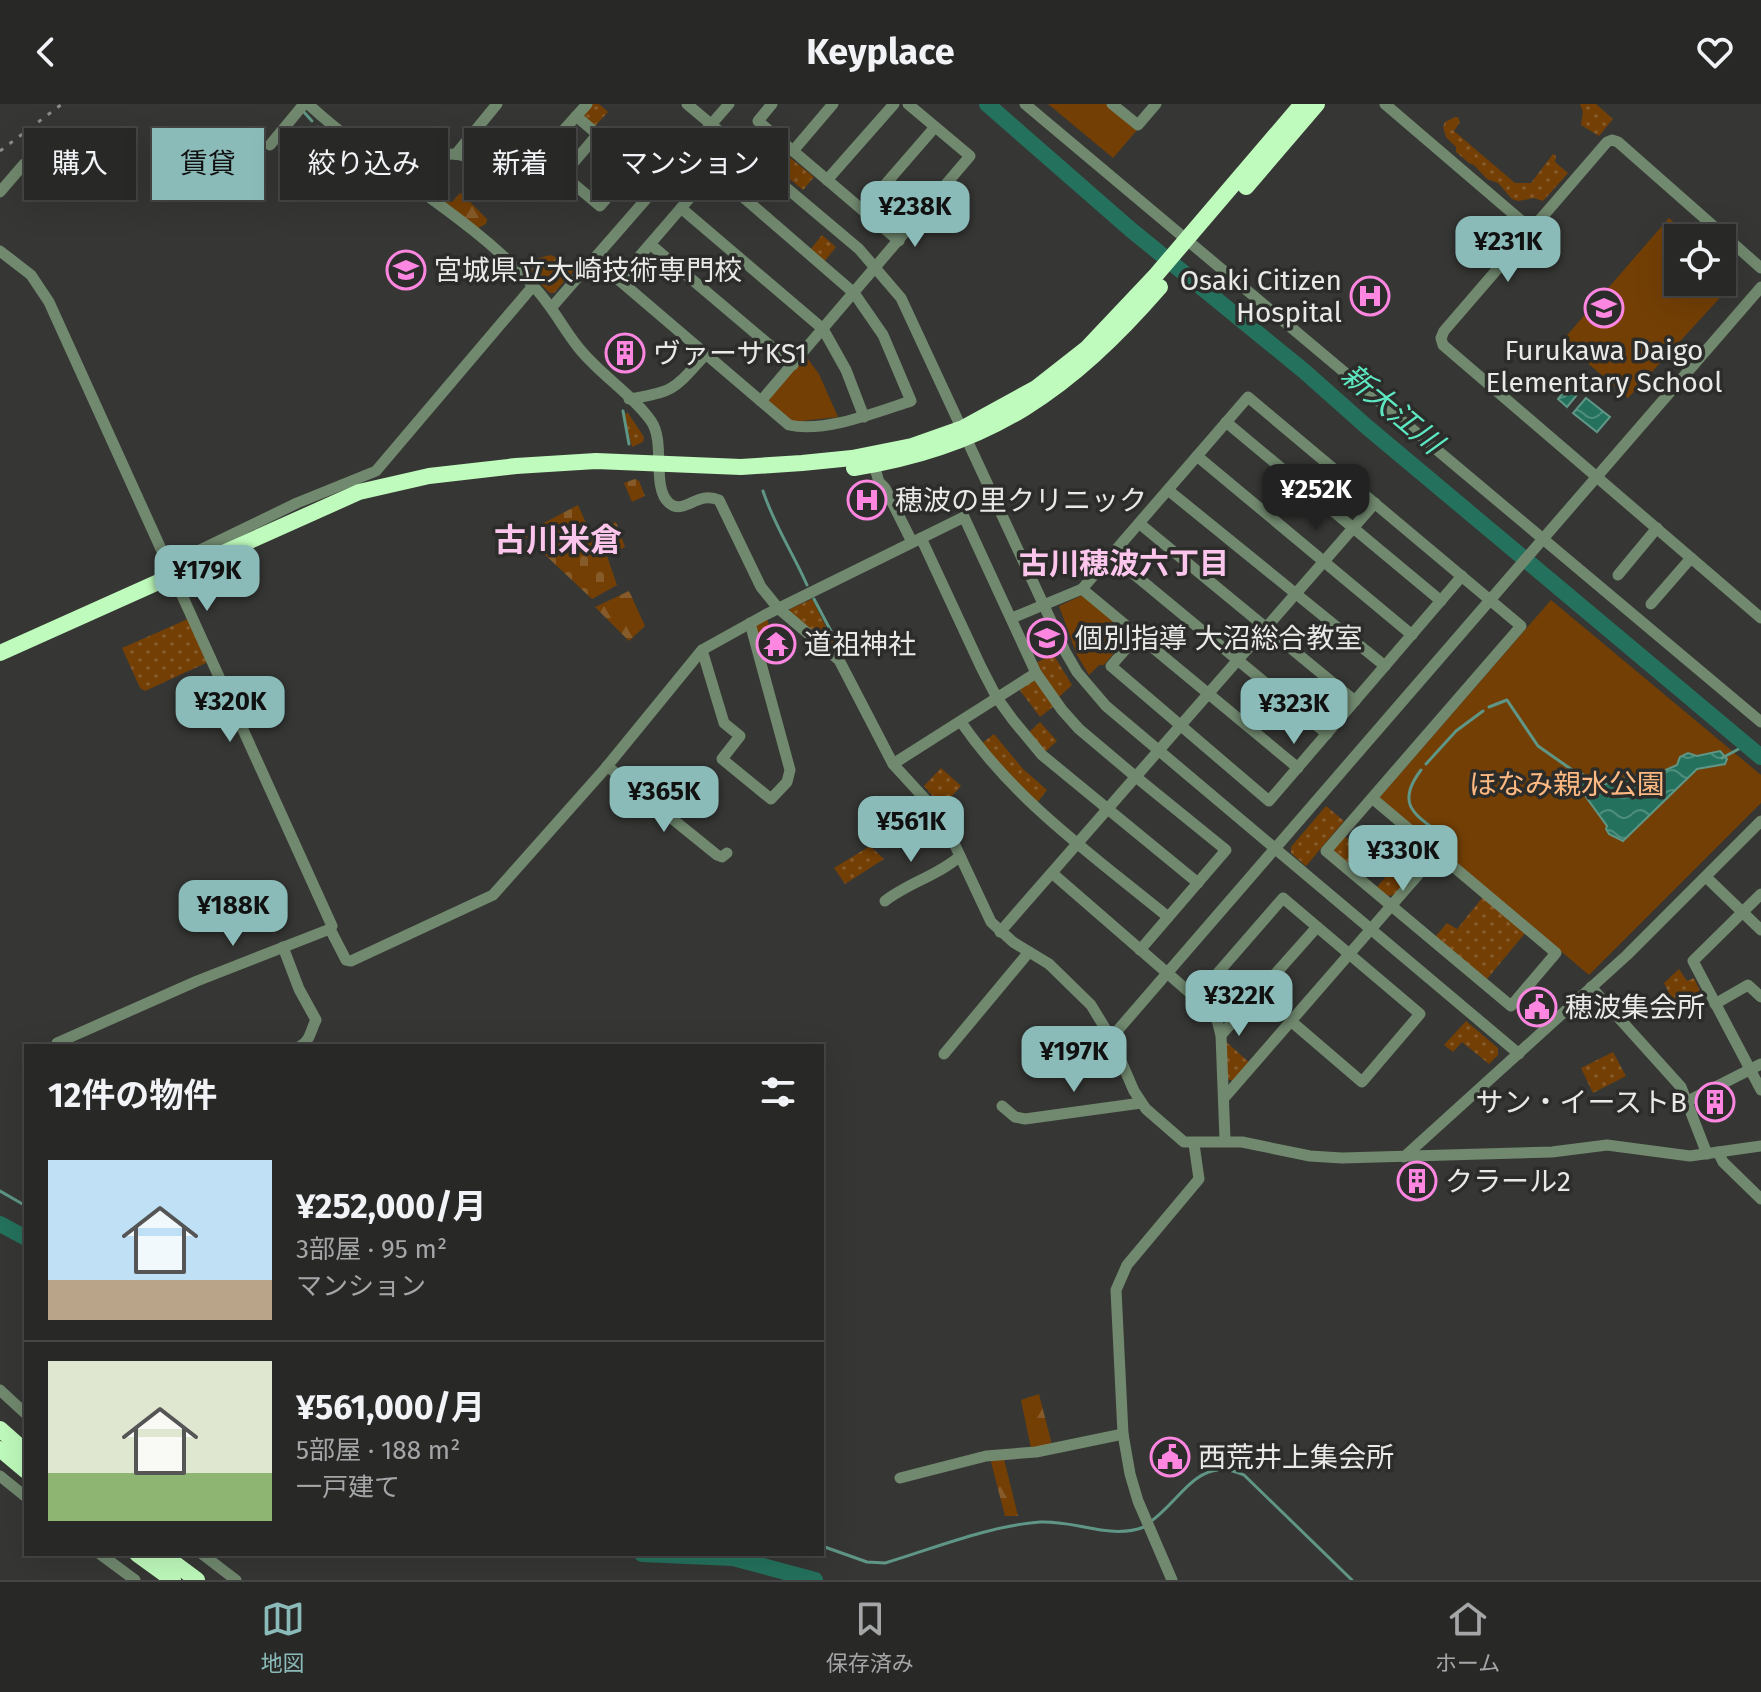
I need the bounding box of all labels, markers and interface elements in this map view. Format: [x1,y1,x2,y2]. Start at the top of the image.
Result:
icon: back [24,30,68,74]
text: Keyplace [806,30,955,74]
icon: heart [1693,30,1737,74]
chip: 購入 [24,128,136,200]
chip: 賃貸 [152,128,264,200]
chip: 絞り込み [280,128,448,200]
chip: 新着 [464,128,576,200]
chip: マンション [592,128,788,200]
pin: ¥238K [859,181,971,249]
text: ¥238K [879,191,951,222]
pin: ¥231K [1452,216,1564,284]
map controls [1664,224,1736,296]
button: locate [1664,224,1736,296]
text: ¥231K [1473,226,1543,257]
school or university icon: 宮城県立大崎技術専門校 [385,249,427,291]
place label: 宮城県立大崎技術専門校 [434,254,742,287]
place label: Osaki Citizen Hospital [1180,264,1342,329]
hospital icon: Osaki Citizen Hospital [1349,275,1391,317]
school or university icon: Furukawa Daigo Elementary School [1583,287,1625,329]
building icon: ヴァーサKS1 [604,332,646,374]
place label: Furukawa Daigo Elementary School [1486,334,1722,399]
place label: ヴァーサKS1 [653,337,807,370]
water label: 新大江川 [1334,357,1452,463]
pin: ¥252K [1260,464,1372,532]
text: ¥252K [1280,474,1352,505]
hospital icon: 穂波の里クリニック [846,479,888,521]
place label: 穂波の里クリニック [895,484,1147,517]
district label: 古川米倉 [494,521,622,559]
pin: ¥179K [151,545,263,613]
district label: 古川穂波六丁目 [1019,546,1229,582]
text: ¥179K [173,555,241,586]
school or university icon: 個別指導 大沼総合教室 [1026,617,1068,659]
place label: 個別指導 大沼総合教室 [1075,622,1362,655]
temple icon: 道祖神社 [755,623,797,665]
place label: 道祖神社 [804,628,916,661]
pin: ¥320K [174,676,286,744]
pin: ¥323K [1238,678,1350,746]
text: ¥320K [194,686,266,717]
text: ¥323K [1259,688,1329,719]
pin: ¥365K [608,766,720,834]
park label: ほなみ親水公園 [1469,768,1665,801]
text: ¥365K [628,776,700,807]
pin: ¥561K [855,796,967,864]
text: ¥561K [876,806,946,837]
pin: ¥330K [1347,825,1459,893]
text: ¥330K [1366,835,1440,866]
pin: ¥188K [177,880,289,948]
text: ¥188K [197,890,269,921]
pin: ¥322K [1183,970,1295,1038]
text: ¥322K [1204,980,1274,1011]
public building icon: 穂波集会所 [1516,986,1558,1028]
place label: 穂波集会所 [1565,991,1705,1024]
pin: ¥197K [1018,1026,1130,1094]
text: ¥197K [1040,1036,1108,1067]
icon: filters [756,1070,800,1114]
text: 12件の物件 [48,1075,217,1116]
building icon: サン・イーストB [1694,1081,1736,1123]
place label: サン・イーストB [1475,1086,1687,1119]
building icon: クラール2 [1396,1160,1438,1202]
place label: クラール2 [1445,1165,1571,1198]
text: ¥252,000/月 [296,1186,487,1227]
icon: home [112,1192,208,1288]
text: 3部屋 · 95 m² [296,1234,447,1265]
text: マンション [296,1271,426,1302]
text: ¥561,000/月 [296,1387,485,1428]
icon: home [112,1393,208,1489]
text: 5部屋 · 188 m² [296,1435,460,1466]
public building icon: 西荒井上集会所 [1149,1436,1191,1478]
place label: 西荒井上集会所 [1198,1441,1394,1474]
text: 一戸建て [296,1472,400,1503]
tab: 地図 [261,1597,305,1677]
tab: 保存済み [826,1597,914,1677]
tab: ホーム [1435,1597,1500,1677]

